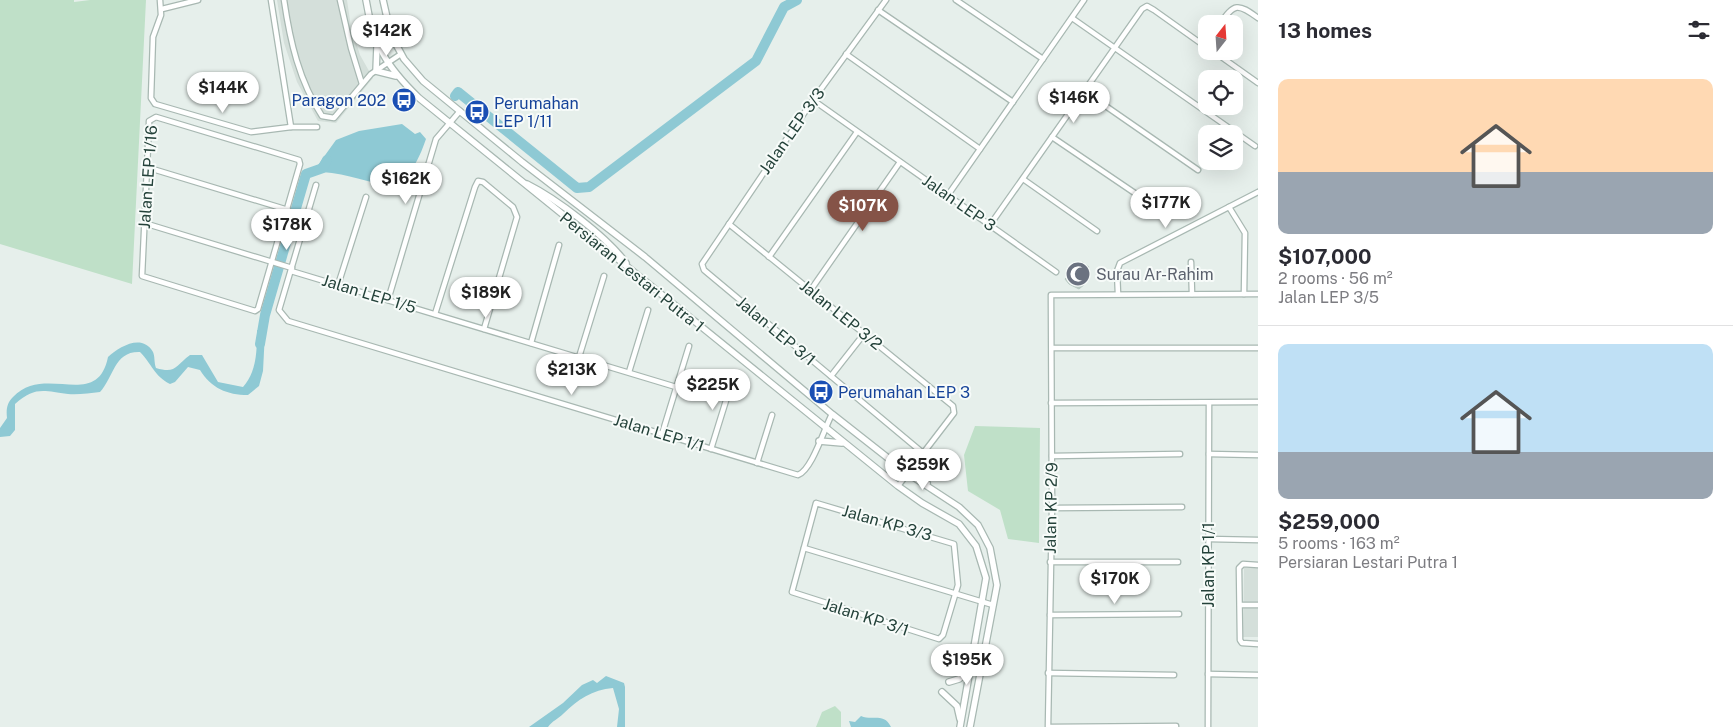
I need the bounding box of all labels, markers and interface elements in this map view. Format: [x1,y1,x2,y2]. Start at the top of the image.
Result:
pin: $142K [352,15,422,57]
north arrow [1198,15,1242,60]
map controls [1198,15,1243,170]
icon: filters [1685,16,1713,44]
text: 13 homes [1278,18,1372,43]
text: $142K [362,21,412,40]
button: locate [1198,70,1243,115]
pin: $144K [188,72,258,114]
text: $144K [198,78,248,97]
pin: $146K [1039,82,1109,124]
street label: Jalan LEP 3/3 [755,84,829,178]
bus stop icon: Paragon 202 [391,87,417,113]
text: $146K [1049,88,1099,107]
place label: Paragon 202 [292,91,386,110]
place label: Perumahan LEP 1/11 [494,94,579,131]
bus stop icon: Perumahan LEP 1/11 [464,99,490,125]
icon: home [1451,111,1541,201]
street label: Jalan LEP 1/16 [135,125,161,229]
button: layers [1198,125,1243,170]
pin: $162K [371,162,441,205]
text: $162K [381,169,431,188]
street label: Jalan LEP 3 [919,171,999,235]
pin: $177K [1131,186,1201,229]
pin: $107K [828,190,898,232]
text: $177K [1141,193,1191,212]
text: $107K [838,196,888,215]
pin: $178K [252,208,322,251]
street label: Persiaran Lestari Putra 1 [556,208,708,336]
text: $178K [262,215,312,234]
text: $107,000 [1278,244,1372,269]
mosque icon: Surau Ar-Rahim [1065,261,1091,287]
place label: Surau Ar-Rahim [1096,265,1214,284]
text: 2 rooms · 56 m² [1278,269,1393,288]
street label: Jalan LEP 1/5 [320,271,418,317]
pin: $189K [451,276,521,319]
street label: Jalan LEP 3/2 [796,276,886,354]
text: $189K [461,283,511,302]
text: Jalan LEP 3/5 [1278,288,1379,307]
street label: Jalan LEP 3/1 [733,292,819,370]
pin: $213K [537,354,607,396]
text: $213K [547,360,597,379]
pin: $225K [678,368,748,411]
text: $225K [686,375,740,394]
icon: home [1451,377,1541,467]
bus stop icon: Perumahan LEP 3 [808,379,834,405]
place label: Perumahan LEP 3 [838,383,970,402]
street label: Jalan LEP 1/1 [611,410,707,456]
pin: $259K [888,448,958,491]
text: $259K [896,455,950,474]
street label: Jalan KP 2/9 [1041,462,1061,554]
street label: Jalan KP 3/3 [840,501,934,545]
text: $259,000 [1278,509,1380,534]
street label: Jalan KP 1/1 [1199,522,1218,608]
text: 5 rooms · 163 m² [1278,534,1400,553]
text: Persiaran Lestari Putra 1 [1278,553,1458,572]
pin: $170K [1080,562,1150,605]
text: $170K [1090,569,1140,588]
street label: Jalan KP 3/1 [821,594,911,640]
pin: $195K [932,644,1002,686]
text: $195K [942,650,992,669]

